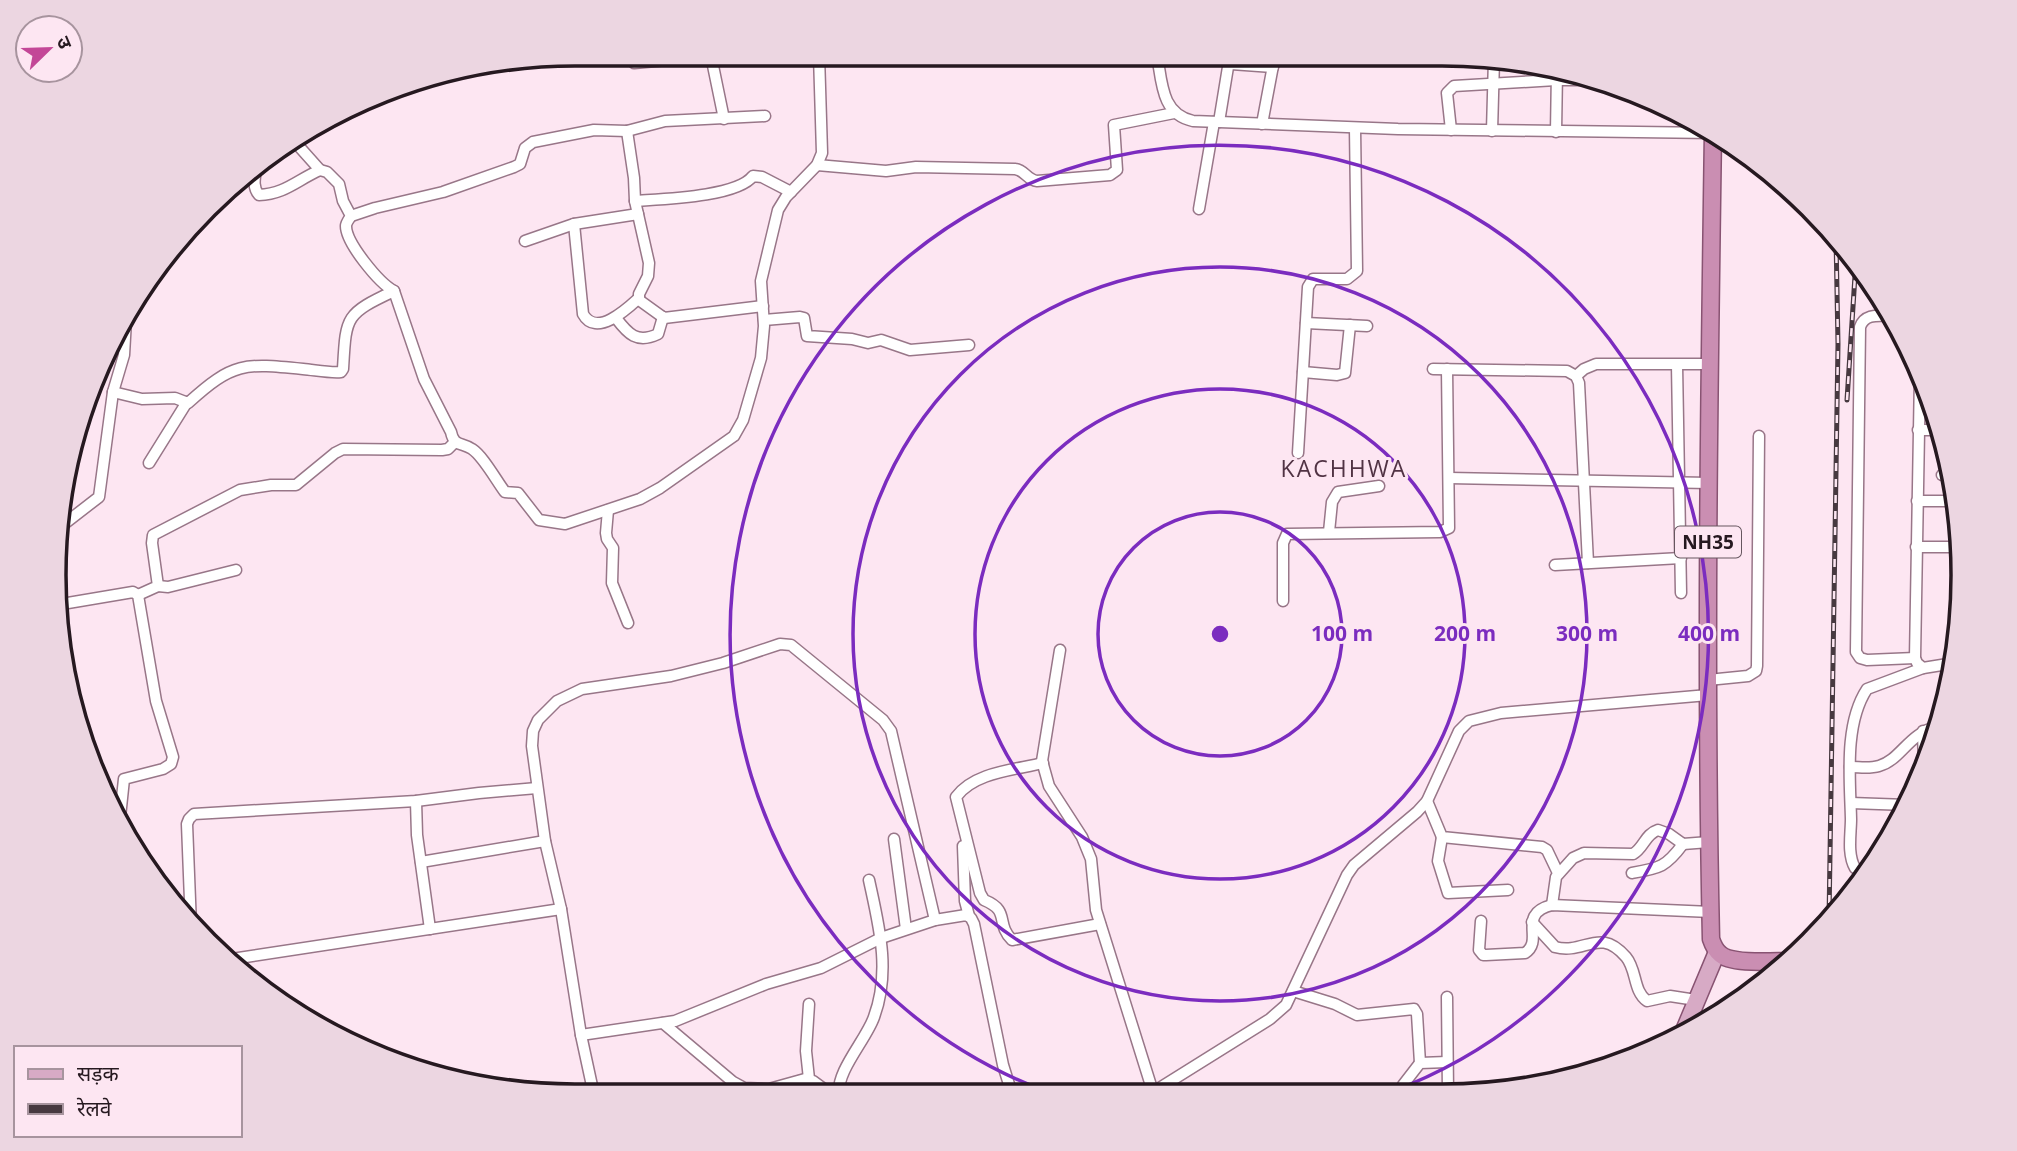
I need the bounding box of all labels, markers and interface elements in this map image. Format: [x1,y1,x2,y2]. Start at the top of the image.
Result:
north arrow [14,14,84,84]
text: उ [51,32,79,53]
district label: KACHHWA [1281,452,1407,484]
road number: NH35 [1675,526,1741,558]
text: 100 m [1311,619,1373,647]
text: 200 m [1434,619,1496,647]
text: 300 m [1556,619,1618,647]
text: 400 m [1678,619,1740,647]
centre of rings [1208,622,1232,646]
legend [14,1046,242,1137]
text: सड़क [77,1059,119,1087]
text: रेलवे [76,1094,112,1122]

